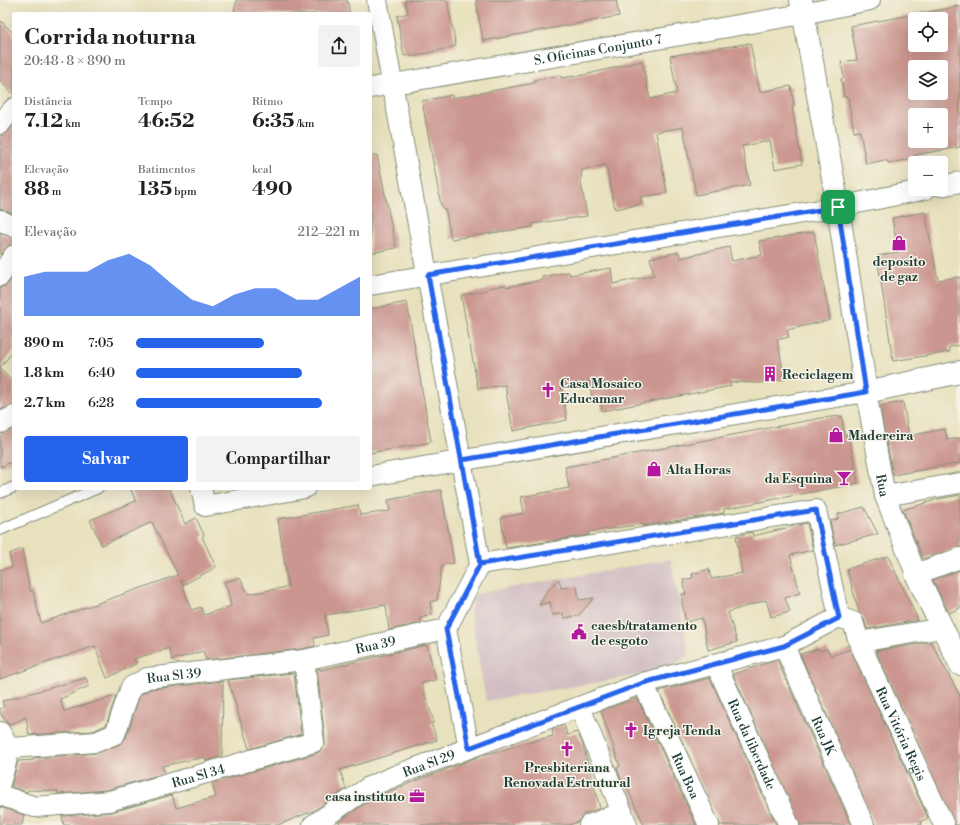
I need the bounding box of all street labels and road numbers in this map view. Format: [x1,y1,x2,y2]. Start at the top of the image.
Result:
street label: S. Oficinas Conjunto 7 [533,31,664,69]
street label: Rua [872,473,892,499]
street label: Rua 39 [354,633,397,658]
street label: Rua Sl 39 [146,665,202,687]
street label: Rua Vitória Regis [872,684,929,784]
street label: Rua da liberdade [724,697,779,793]
street label: Rua JK [807,714,839,759]
street label: Rua Sl 29 [400,747,458,781]
street label: Rua Boa [668,750,703,802]
street label: Rua Sl 34 [170,761,227,792]

